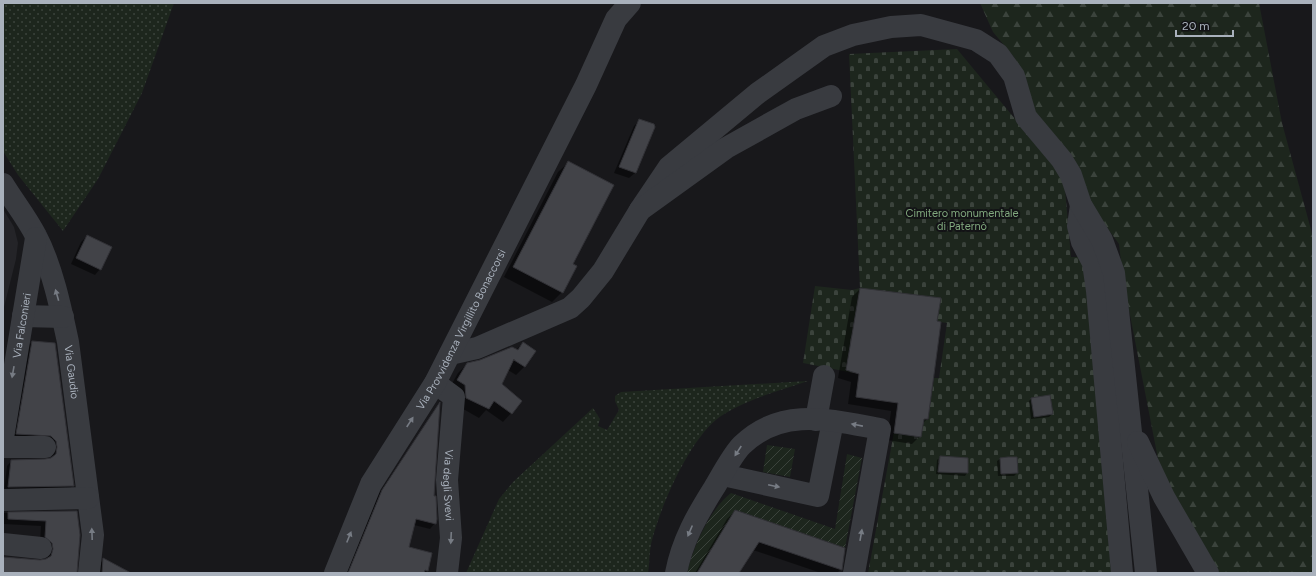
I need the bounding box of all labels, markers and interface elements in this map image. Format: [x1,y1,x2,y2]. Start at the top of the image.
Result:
scale bar [1176,12,1233,38]
text: 20 m [1182,19,1210,33]
park label: Cimitero monumentale di Paternò [905,207,1019,233]
street label: Via Provvidenza Virgillito Bonaccorsi [414,247,509,412]
one-way arrow [54,289,60,301]
street label: Via Falconieri [10,292,34,359]
street label: Via Gaudio [61,344,81,400]
one-way arrow [10,366,16,378]
one-way arrow [406,417,414,428]
one-way arrow [851,422,863,428]
one-way arrow [734,446,742,456]
street label: Via degli Svevi [440,449,456,521]
one-way arrow [768,484,781,490]
one-way arrow [686,525,692,537]
one-way arrow [89,528,96,540]
one-way arrow [858,528,864,541]
one-way arrow [347,530,353,542]
one-way arrow [447,532,454,544]

